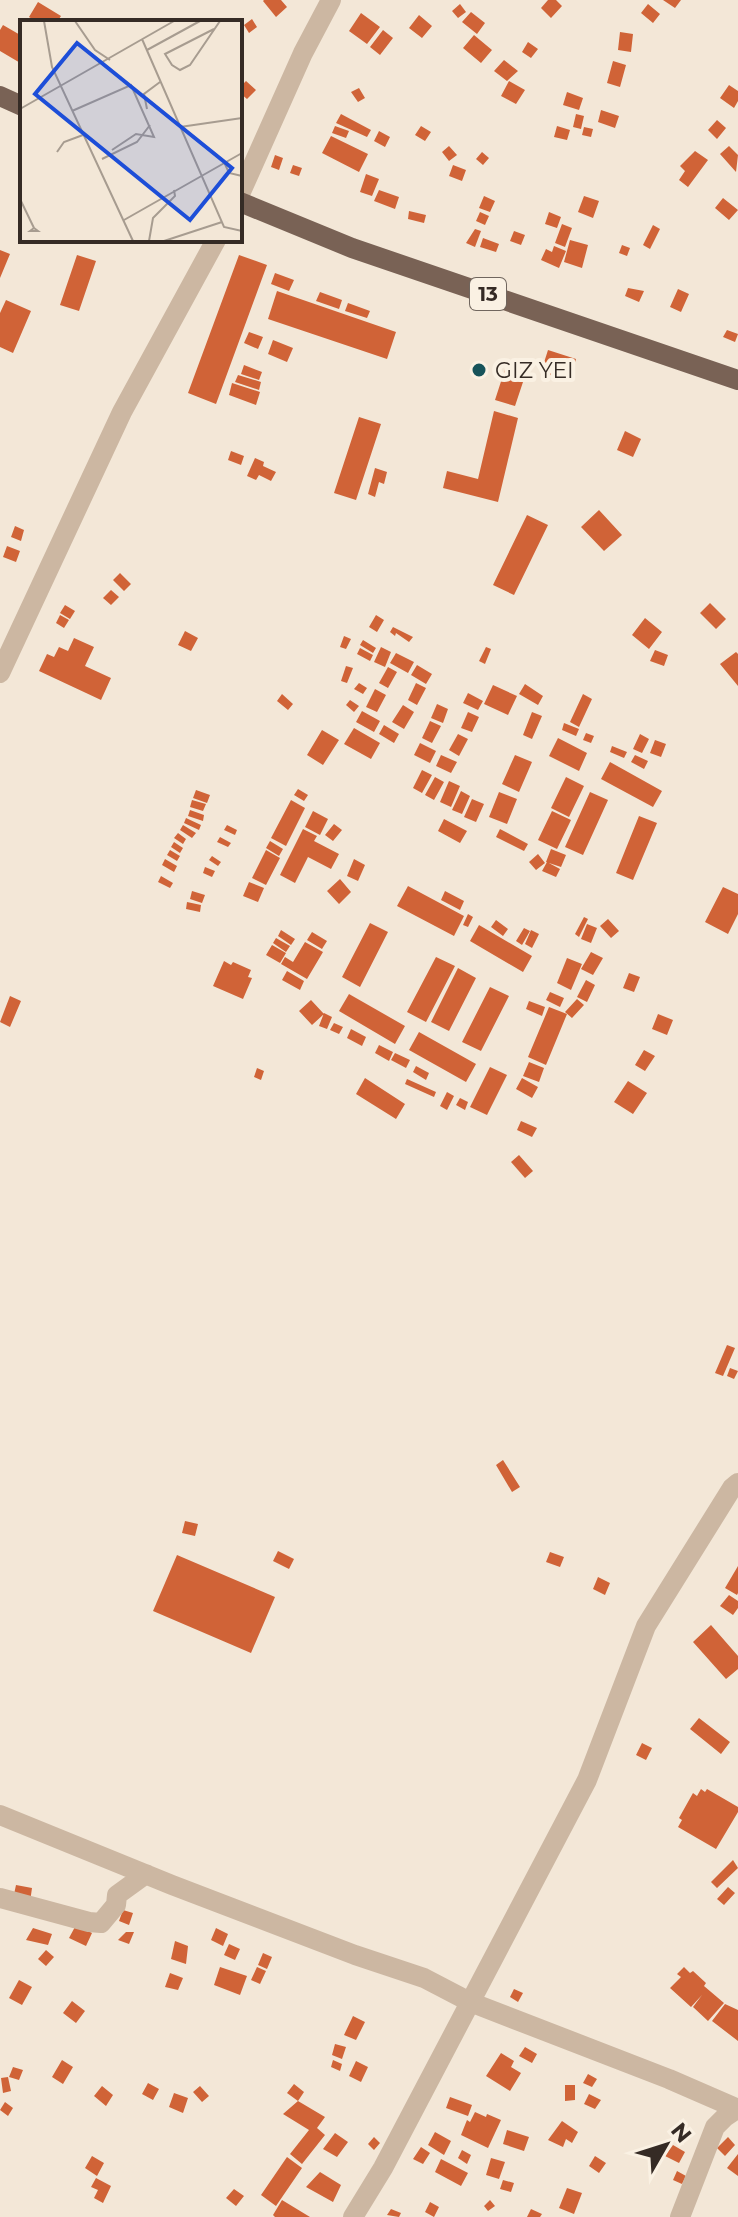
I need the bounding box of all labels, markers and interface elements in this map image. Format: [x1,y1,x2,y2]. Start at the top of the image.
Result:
inset map [20,20,242,242]
road number: 13 [470,278,506,310]
place label: GIZ YEI [495,357,574,384]
marker: GIZ YEI [470,361,488,379]
north arrow [626,2105,706,2185]
text: N [665,2117,697,2148]

